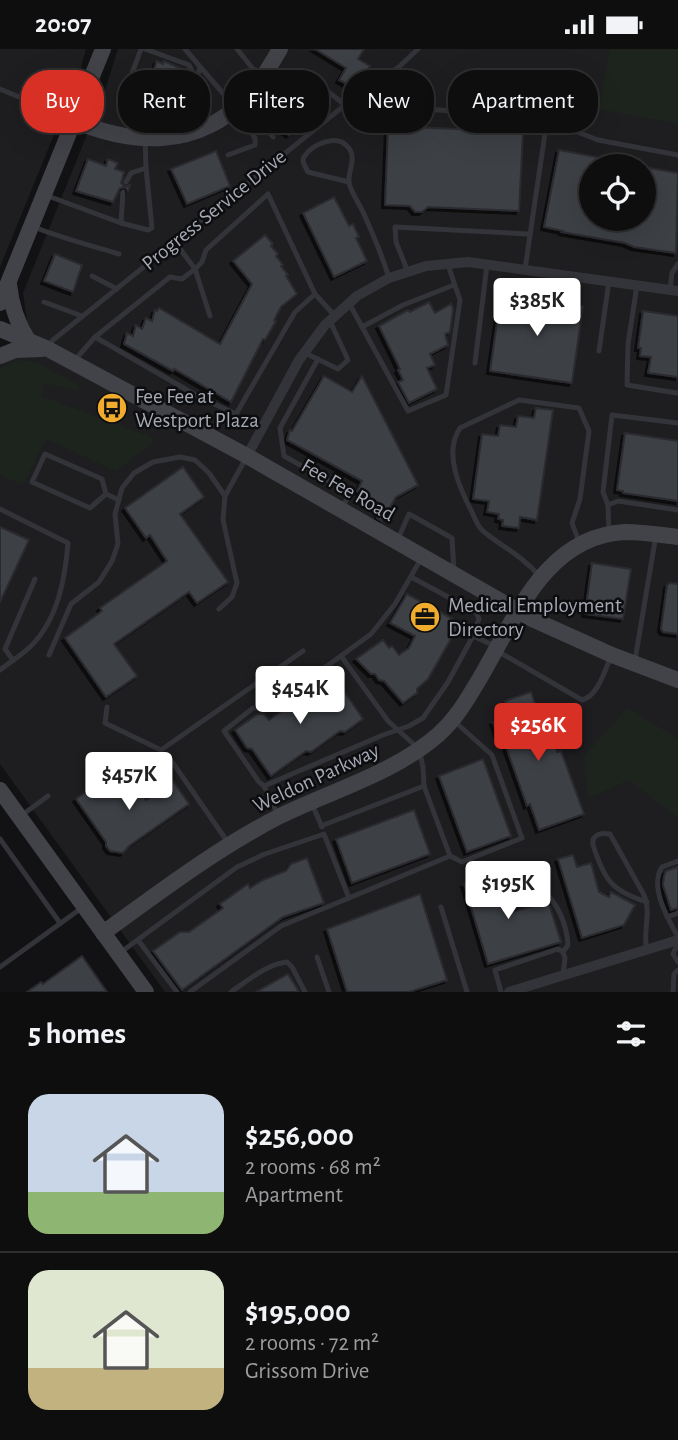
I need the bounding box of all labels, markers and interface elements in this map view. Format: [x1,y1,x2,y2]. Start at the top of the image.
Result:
text: 20:07 [35,11,92,37]
chip: Buy [21,70,104,133]
chip: Rent [118,70,210,133]
chip: Filters [224,70,329,133]
chip: New [343,70,434,133]
chip: Apartment [448,70,598,133]
street label: Progress Service Drive [138,146,290,274]
map controls [579,154,656,231]
button: locate [579,154,656,231]
pin: $385K [488,279,586,338]
text: $385K [510,289,564,312]
place label: Fee Fee at Westport Plaza [135,386,259,431]
bus stop icon: Fee Fee at Westport Plaza [95,391,129,425]
street label: Fee Fee Road [298,455,398,525]
place label: Medical Employment Directory [448,595,622,640]
office icon: Medical Employment Directory [408,600,442,634]
pin: $454K [251,667,349,726]
text: $454K [272,677,328,700]
pin: $256K [489,703,587,763]
text: $256K [510,714,566,737]
street label: Weldon Parkway [250,740,382,816]
pin: $457K [80,753,178,812]
text: $457K [101,763,157,786]
pin: $195K [459,861,557,921]
text: $195K [481,872,535,895]
icon: filters [612,1015,650,1053]
text: 5 homes [28,1019,126,1049]
text: $256,000 [245,1121,354,1151]
icon: home [84,1122,168,1206]
text: 2 rooms · 68 m² [245,1156,381,1179]
text: Apartment [245,1184,343,1207]
text: $195,000 [245,1297,351,1327]
icon: home [84,1298,168,1382]
text: 2 rooms · 72 m² [245,1332,379,1355]
text: Grissom Drive [245,1360,369,1383]

